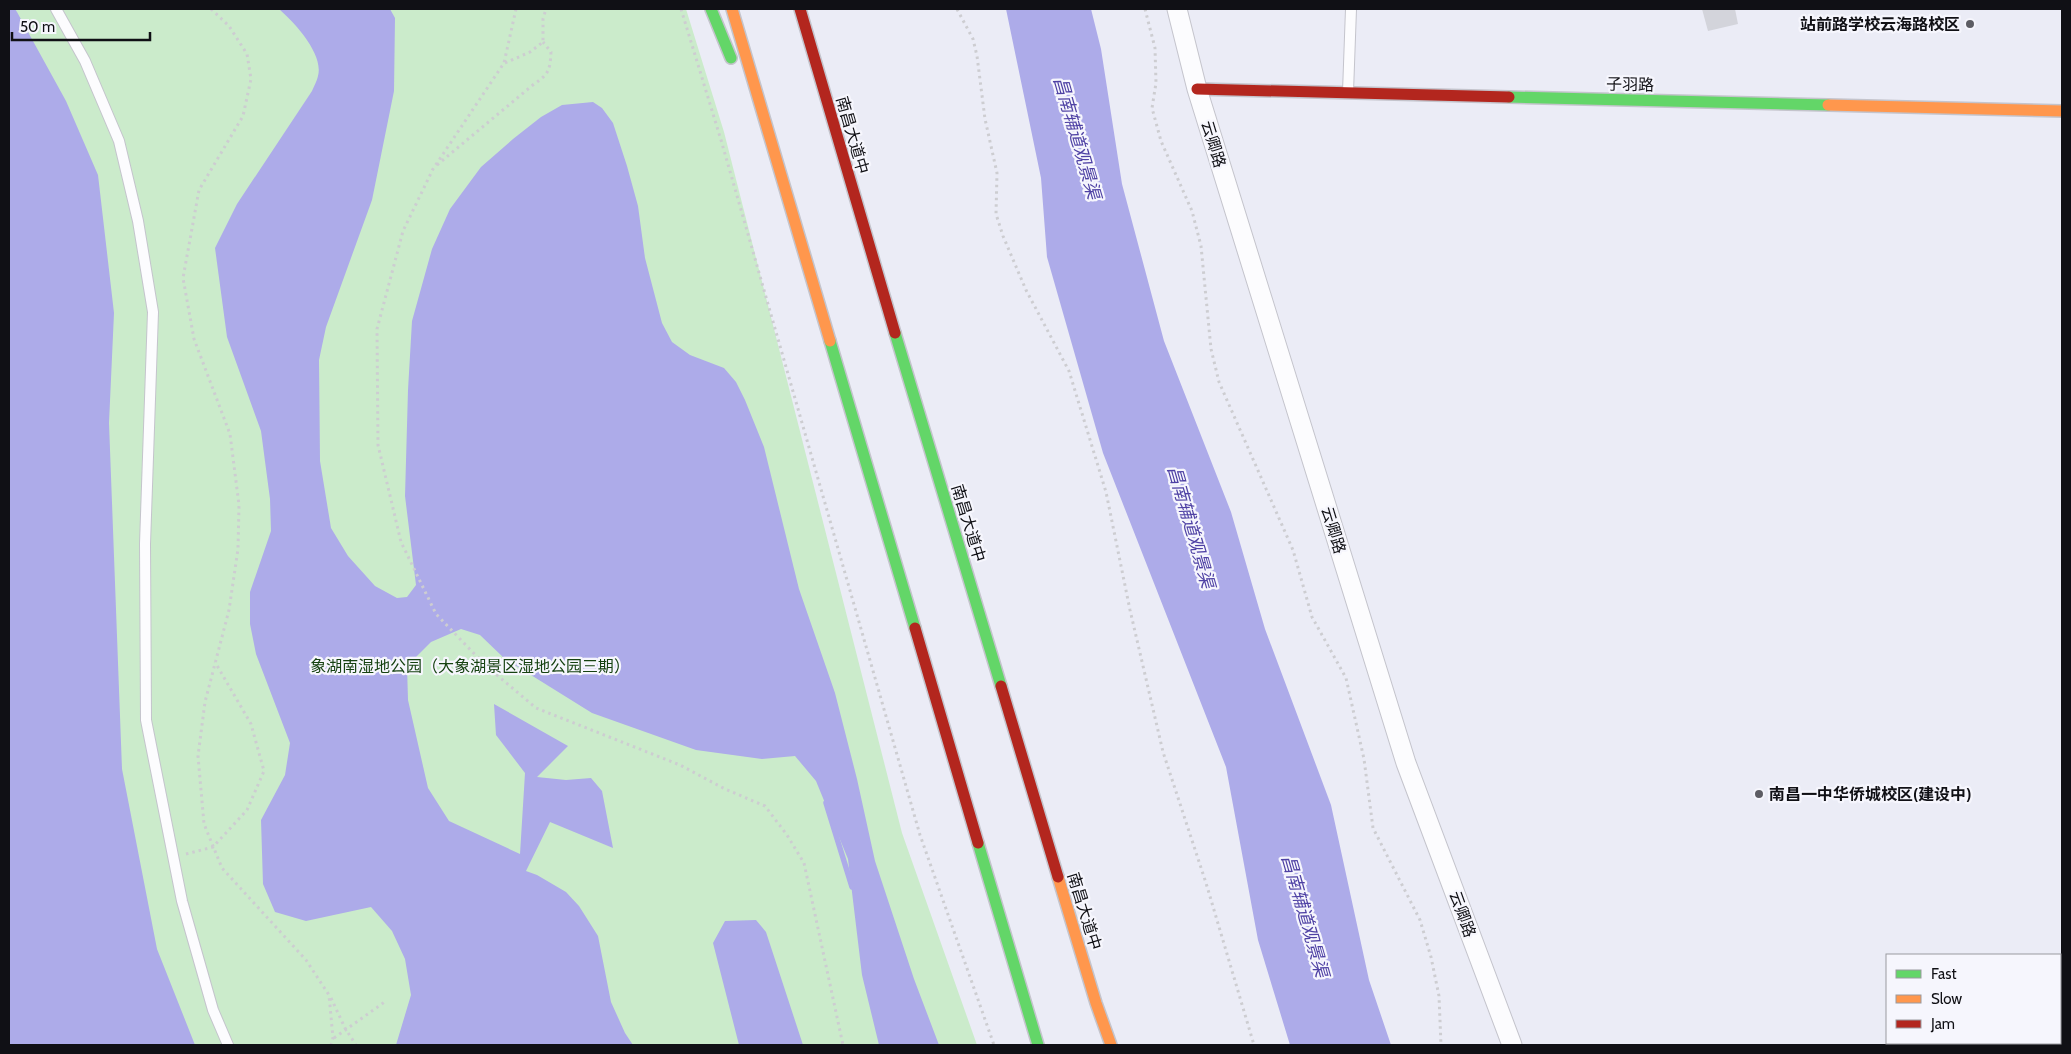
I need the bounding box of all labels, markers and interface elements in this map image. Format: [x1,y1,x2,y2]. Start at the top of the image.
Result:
scale bar [12,10,150,42]
place label: 站前路学校云海路校区 [1800,15,1960,34]
text: 50 m [20,18,55,36]
marker: 站前路学校云海路校区 [1964,18,1976,30]
water label: 昌南辅道观景渠 [1049,74,1106,204]
street label: 子羽路 [1606,75,1654,94]
street label: 南昌大道中 [832,94,873,176]
street label: 云卿路 [1197,118,1230,170]
water label: 昌南辅道观景渠 [1163,463,1220,593]
street label: 南昌大道中 [948,482,989,564]
street label: 云卿路 [1317,504,1350,556]
park label: 象湖南湿地公园（大象湖景区湿地公园三期） [310,657,630,676]
place label: 南昌一中华侨城校区(建设中) [1769,785,1972,804]
marker: 南昌一中华侨城校区(建设中) [1753,788,1765,800]
water label: 昌南辅道观景渠 [1277,852,1334,982]
street label: 南昌大道中 [1064,870,1105,952]
street label: 云卿路 [1445,888,1480,940]
legend [1886,954,2061,1044]
text: Fast [1931,965,1956,983]
text: Slow [1931,990,1962,1008]
text: Jam [1930,1015,1955,1033]

